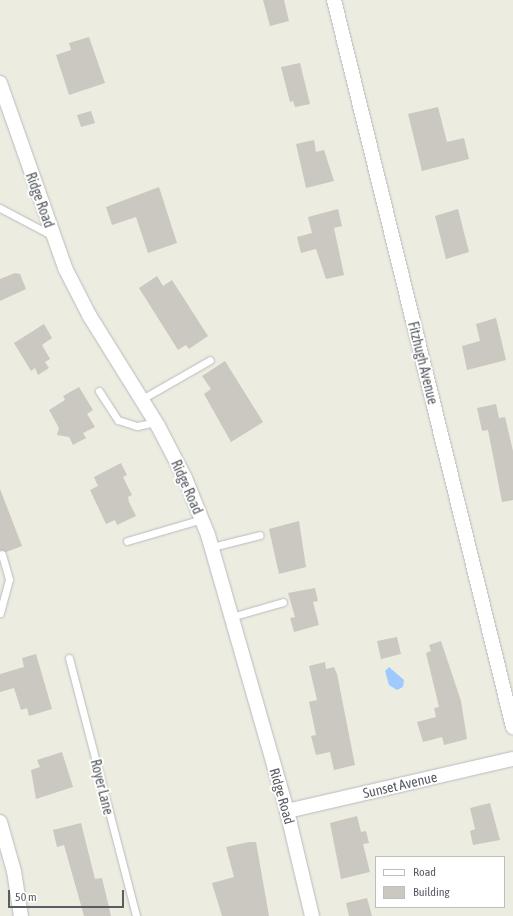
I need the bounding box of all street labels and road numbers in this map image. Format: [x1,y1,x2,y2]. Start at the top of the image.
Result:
street label: Ridge Road [22,170,58,230]
street label: Fitzhugh Avenue [405,320,441,406]
street label: Ridge Road [168,457,206,517]
street label: Royer Lane [87,758,117,816]
street label: Ridge Road [266,766,298,826]
street label: Sunset Avenue [361,768,439,802]

